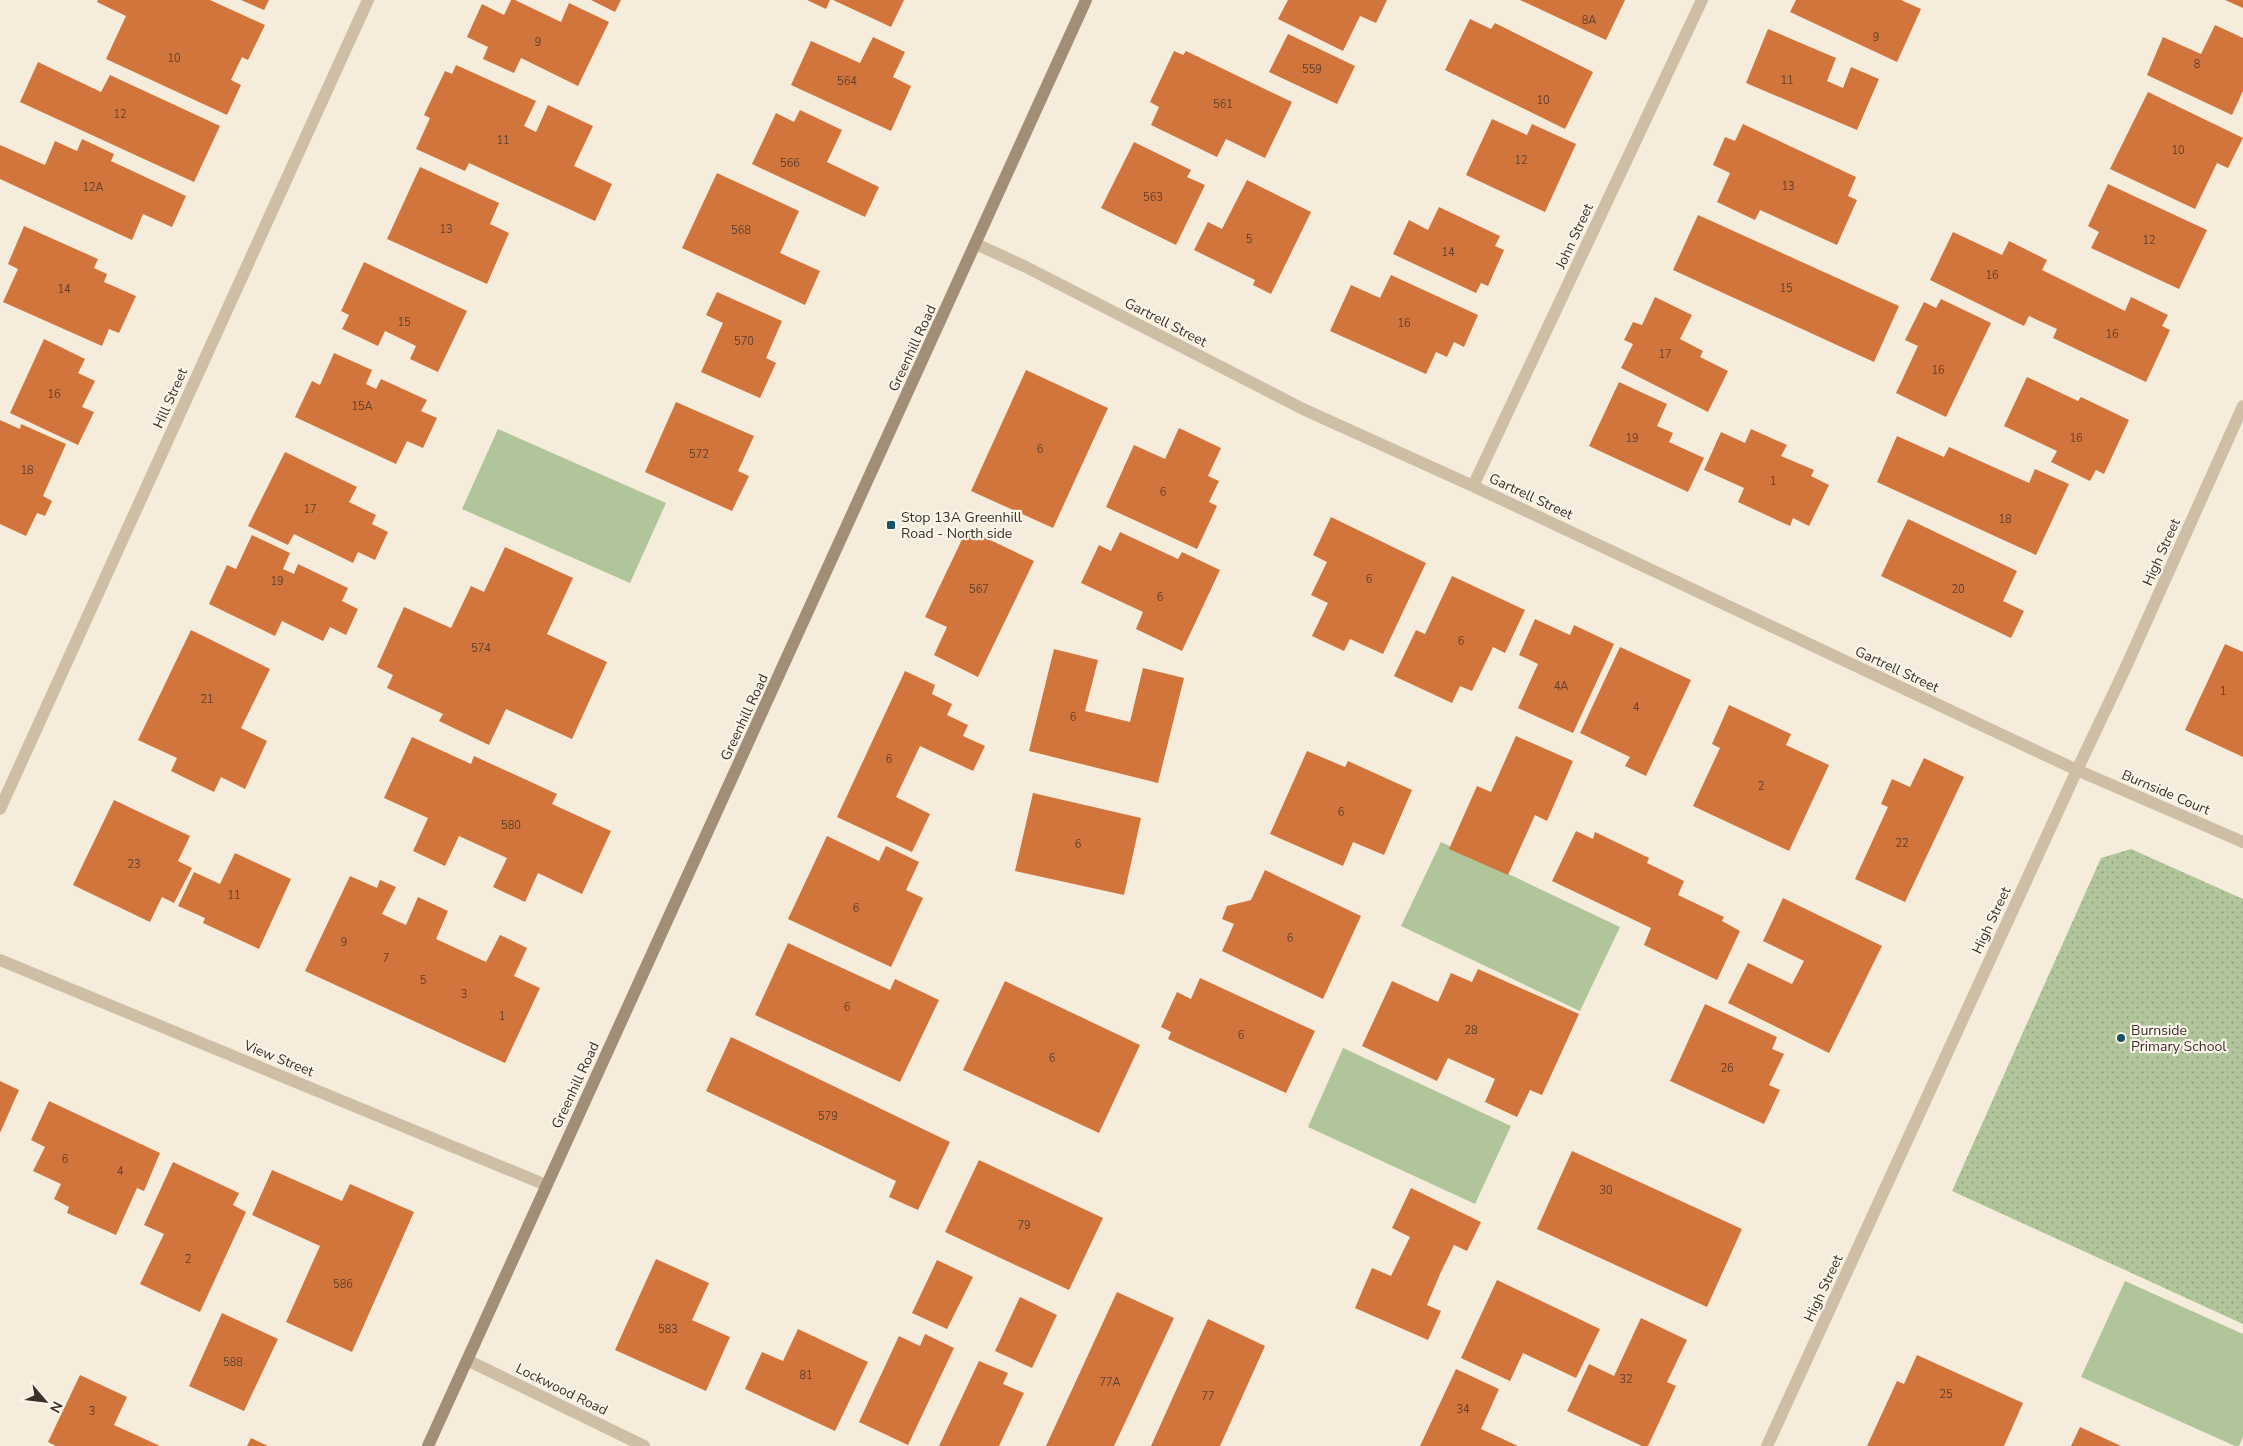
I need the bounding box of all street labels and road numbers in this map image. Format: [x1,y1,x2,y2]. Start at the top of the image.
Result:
street label: John Street [1551,200,1598,273]
street label: Gartrell Street [1121,293,1210,351]
street label: Greenhill Road [884,302,941,395]
street label: Hill Street [149,365,192,431]
street label: Gartrell Street [1486,469,1576,524]
street label: High Street [2138,515,2185,589]
street label: Gartrell Street [1852,642,1942,697]
street label: Greenhill Road [716,671,773,764]
street label: Burnside Court [2119,765,2213,820]
street label: High Street [1968,884,2015,957]
street label: View Street [240,1035,317,1081]
street label: Greenhill Road [547,1039,604,1132]
street label: High Street [1800,1252,1847,1325]
street label: Lockwood Road [513,1359,611,1420]

